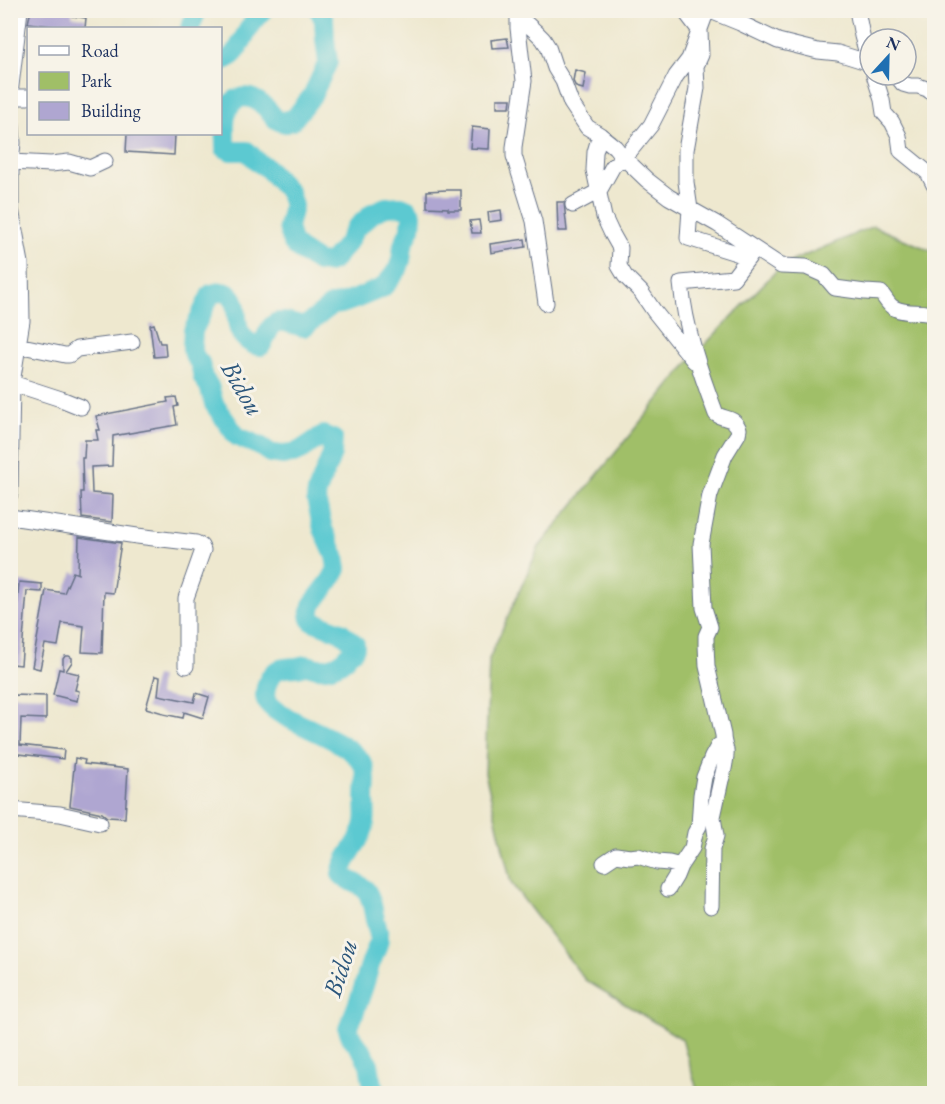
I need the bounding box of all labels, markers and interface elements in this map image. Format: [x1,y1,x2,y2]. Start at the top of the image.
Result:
legend [27,27,222,135]
north arrow [858,27,918,87]
text: N [883,31,903,56]
text: Road [81,39,120,62]
text: Park [81,69,112,92]
text: Building [81,99,141,122]
water label: Bidou [213,353,272,422]
water label: Bidou [314,935,365,1002]

